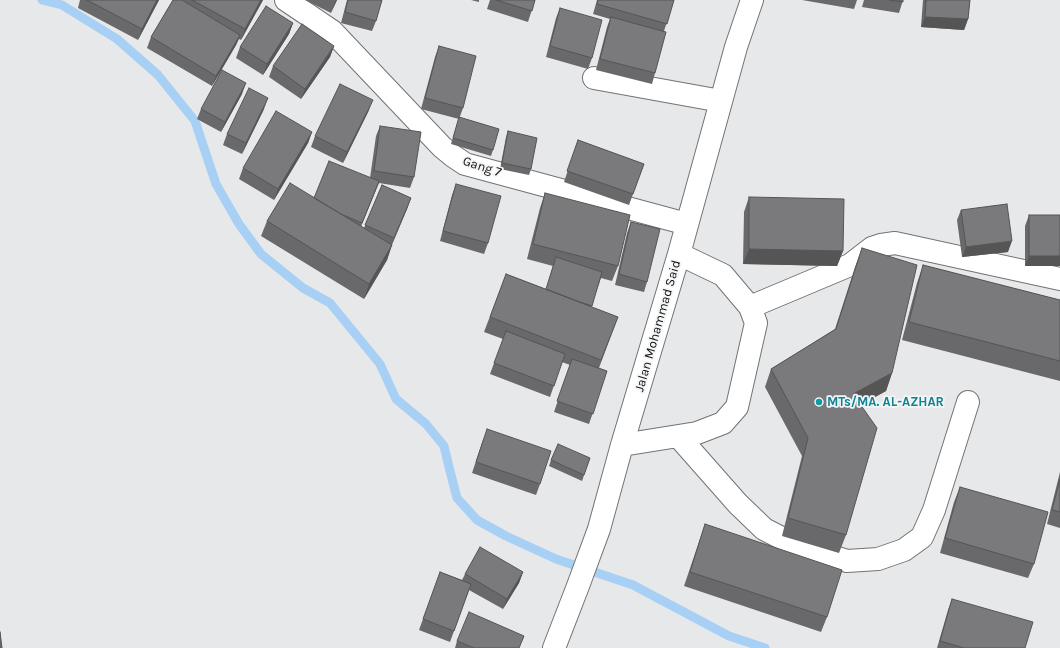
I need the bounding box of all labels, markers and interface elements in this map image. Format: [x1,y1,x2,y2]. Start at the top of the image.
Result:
street label: Gang 7 [461,153,503,181]
street label: Jalan Mohammad Said [632,258,684,394]
place label: MTs/MA. AL-AZHAR [827,394,944,410]
marker: MTs/MA. AL-AZHAR [814,397,824,407]

